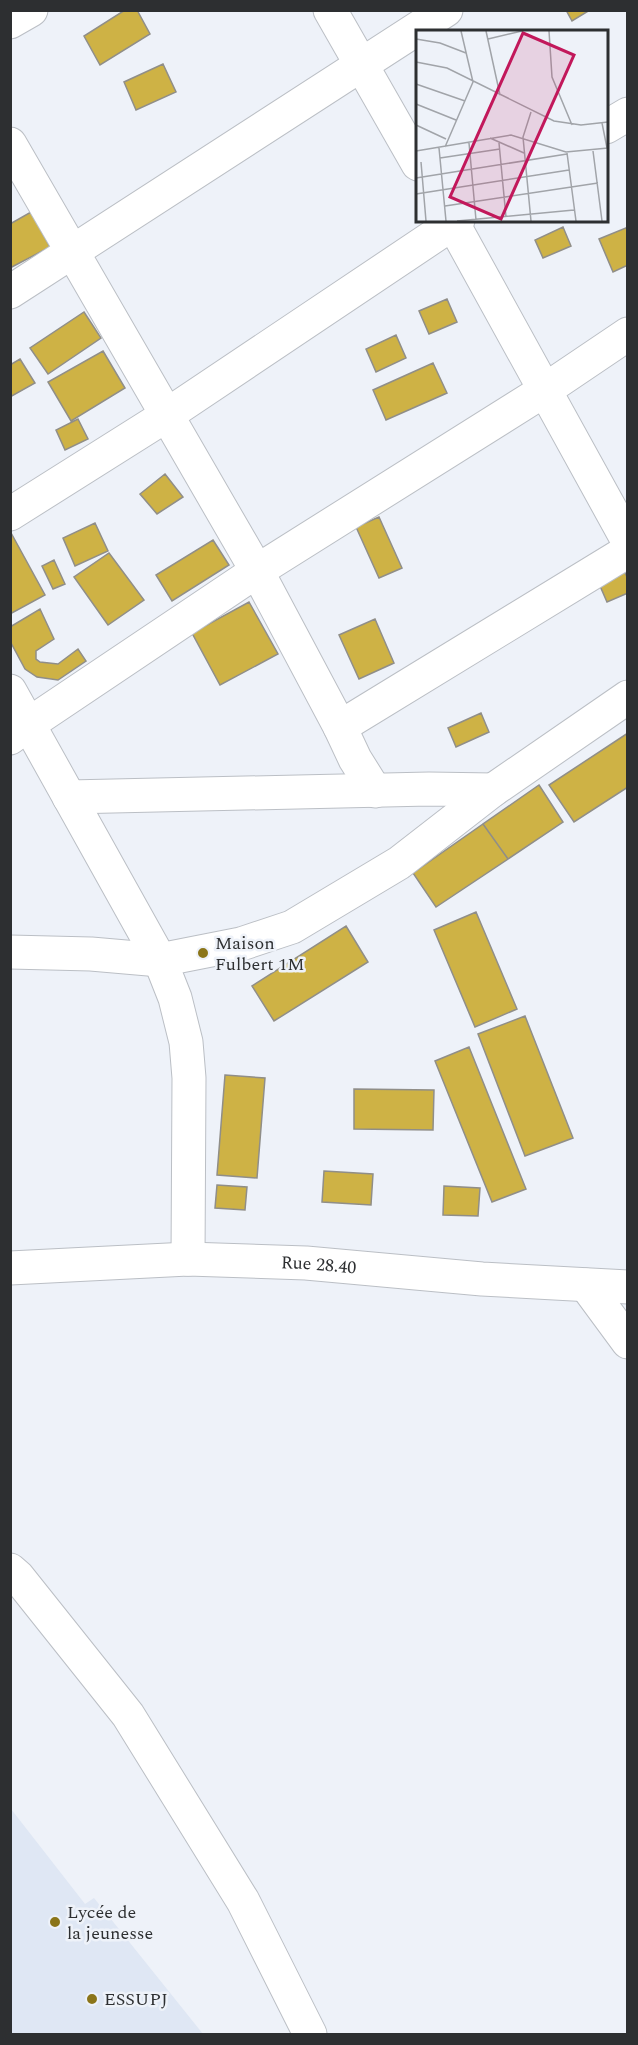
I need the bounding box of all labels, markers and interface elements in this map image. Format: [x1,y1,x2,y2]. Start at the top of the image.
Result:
inset map [416,30,608,222]
place label: Maison Fulbert 1M [215,930,304,978]
marker: Maison Fulbert 1M [196,946,210,960]
street label: Rue 28.40 [280,1249,358,1282]
place label: Lycée de la jeunesse [67,1899,153,1947]
marker: Lycée de la jeunesse [48,1915,62,1929]
place label: ESSUPJ [104,1986,168,2013]
marker: ESSUPJ [85,1992,99,2006]

